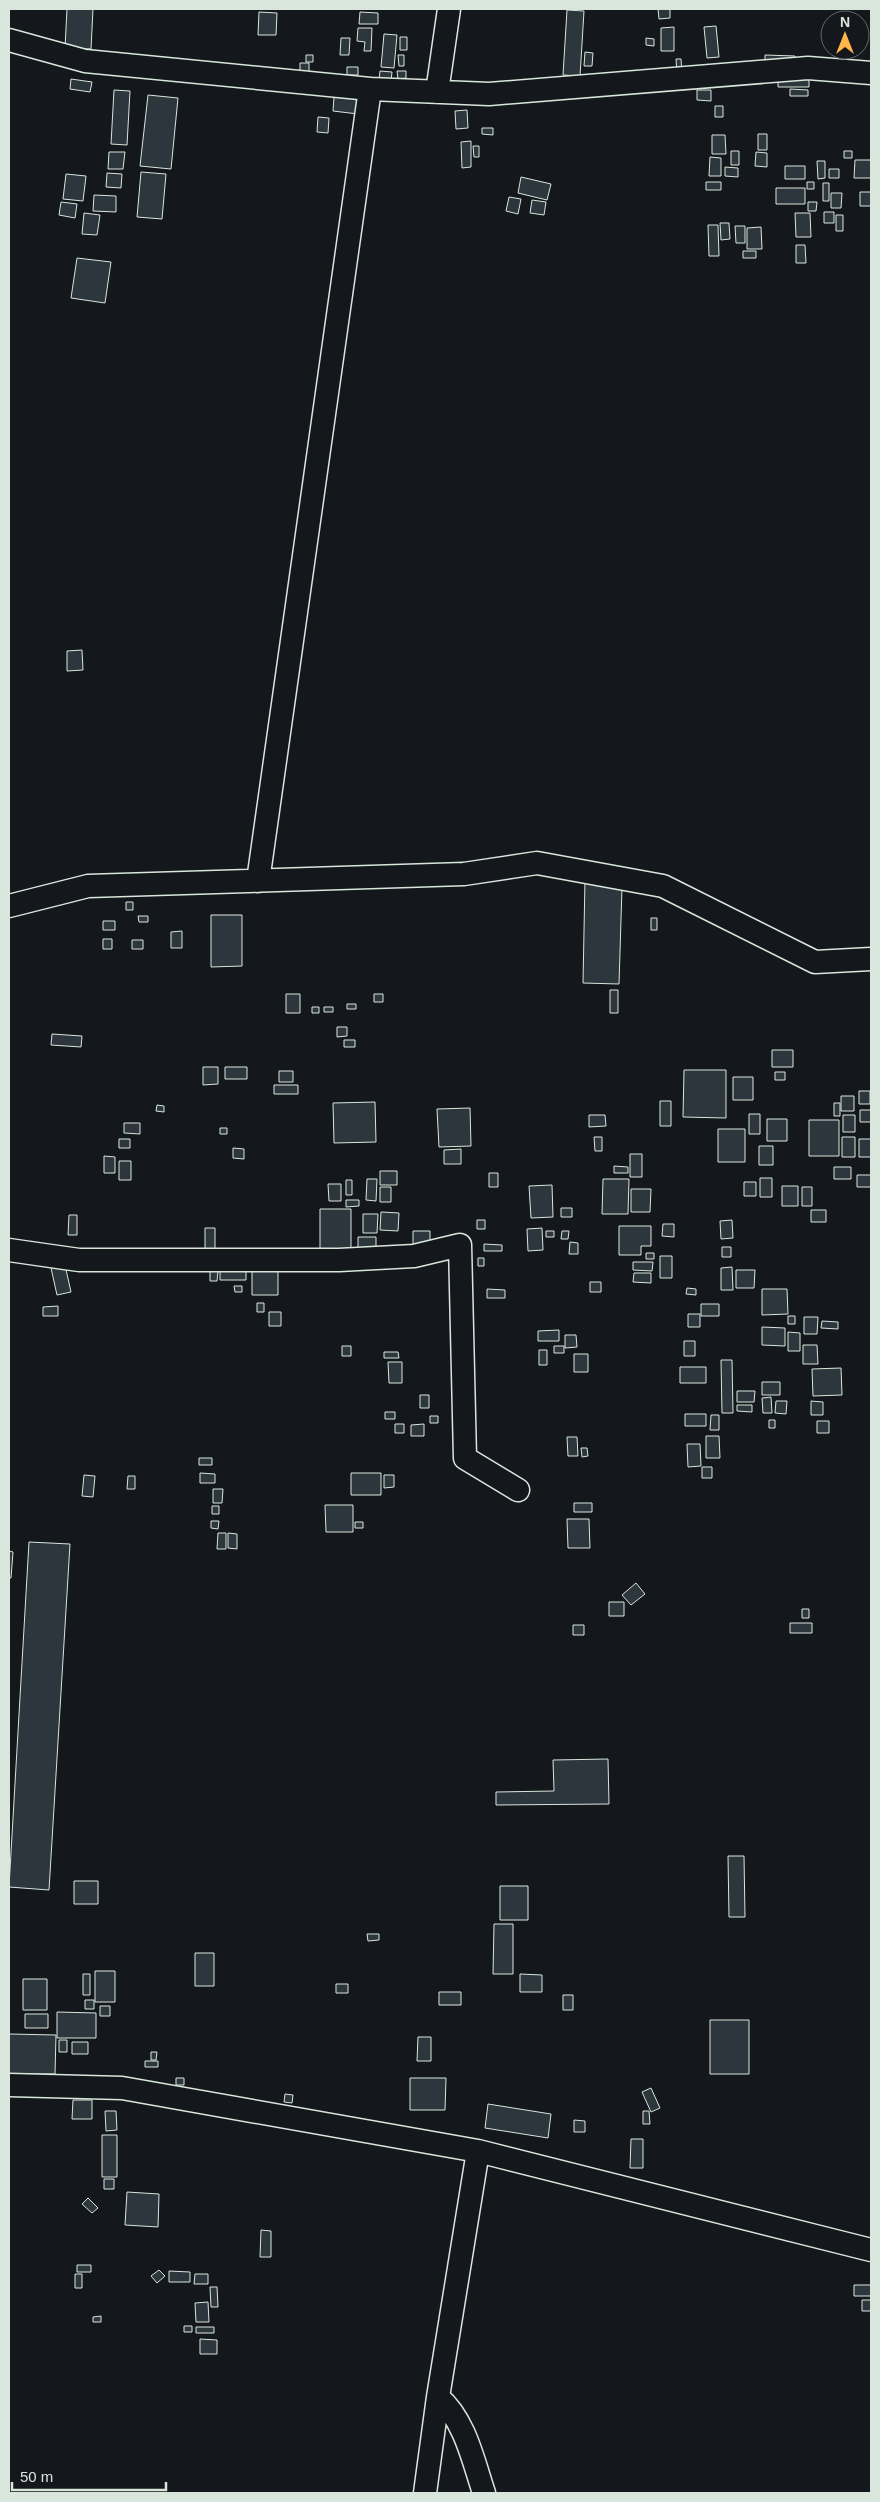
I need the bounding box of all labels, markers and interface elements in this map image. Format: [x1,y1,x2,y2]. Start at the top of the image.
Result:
north arrow [820,10,870,60]
text: N [840,14,850,30]
scale bar [12,2460,166,2492]
text: 50 m [20,2468,53,2485]

